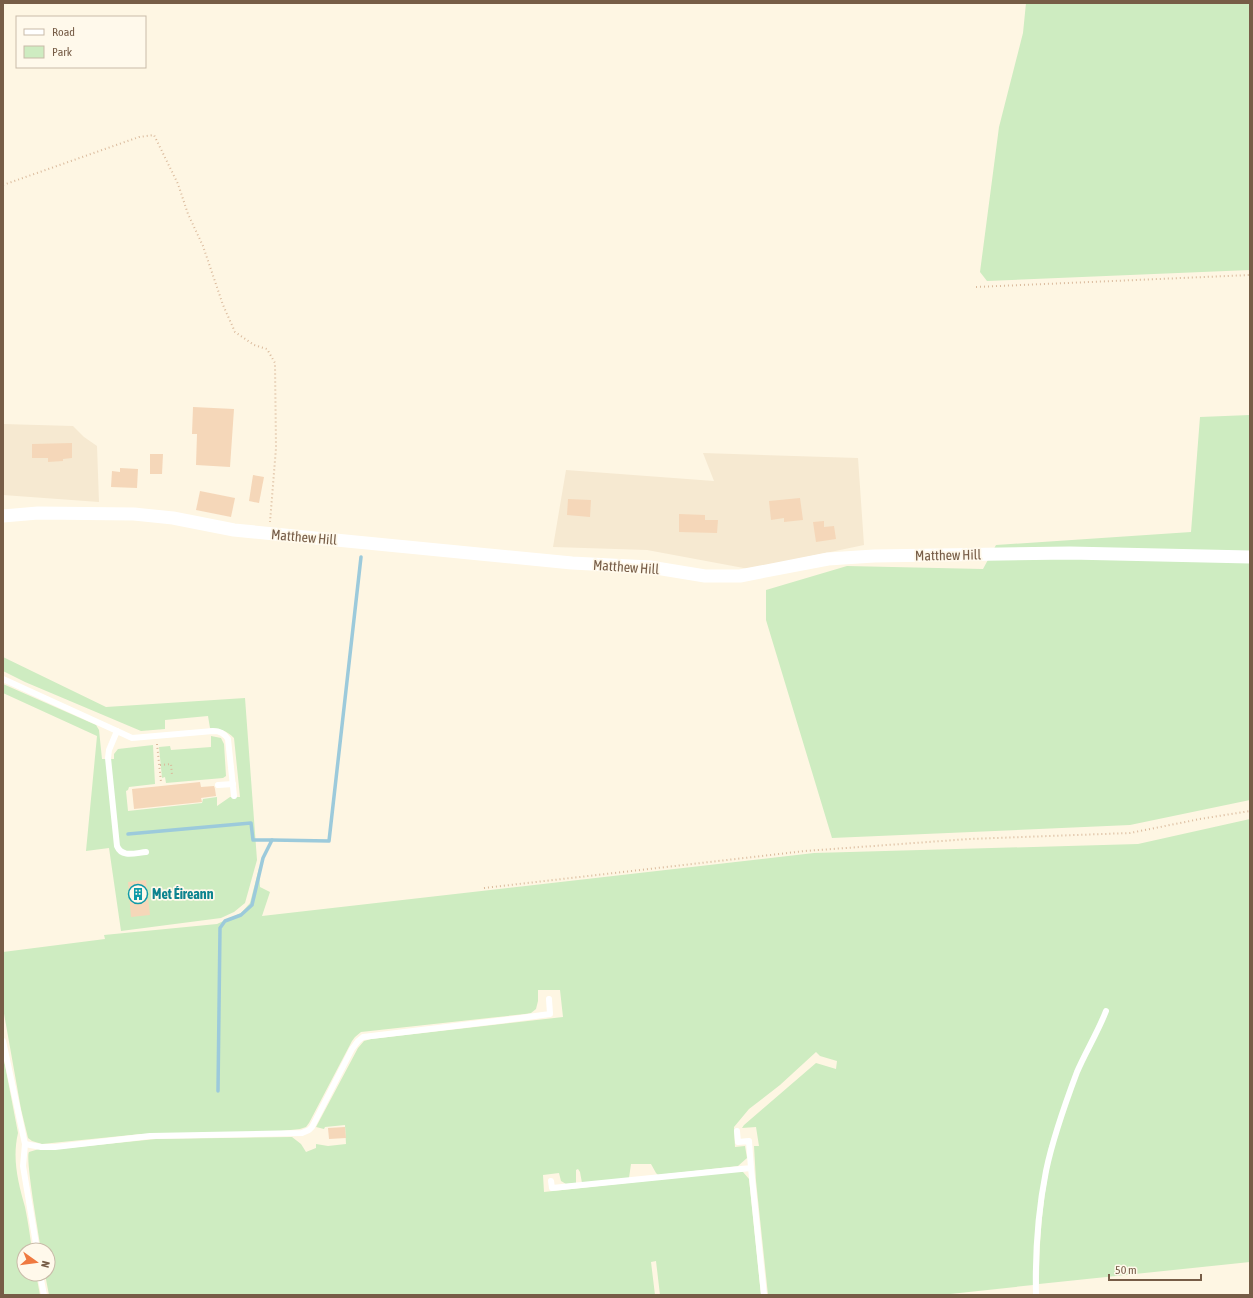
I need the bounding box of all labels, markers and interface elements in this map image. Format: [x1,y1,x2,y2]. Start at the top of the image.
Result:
legend [16,16,146,68]
text: Road [52,25,75,39]
text: Park [52,45,73,59]
street label: Matthew Hill [270,526,338,548]
street label: Matthew Hill [915,546,981,564]
street label: Matthew Hill [593,557,660,577]
building icon: Met Éireann [127,883,149,905]
place label: Met Éireann [152,886,214,902]
north arrow [16,1242,56,1282]
scale bar [1109,1256,1201,1282]
text: N [39,1260,52,1269]
text: 50 m [1115,1263,1137,1277]

